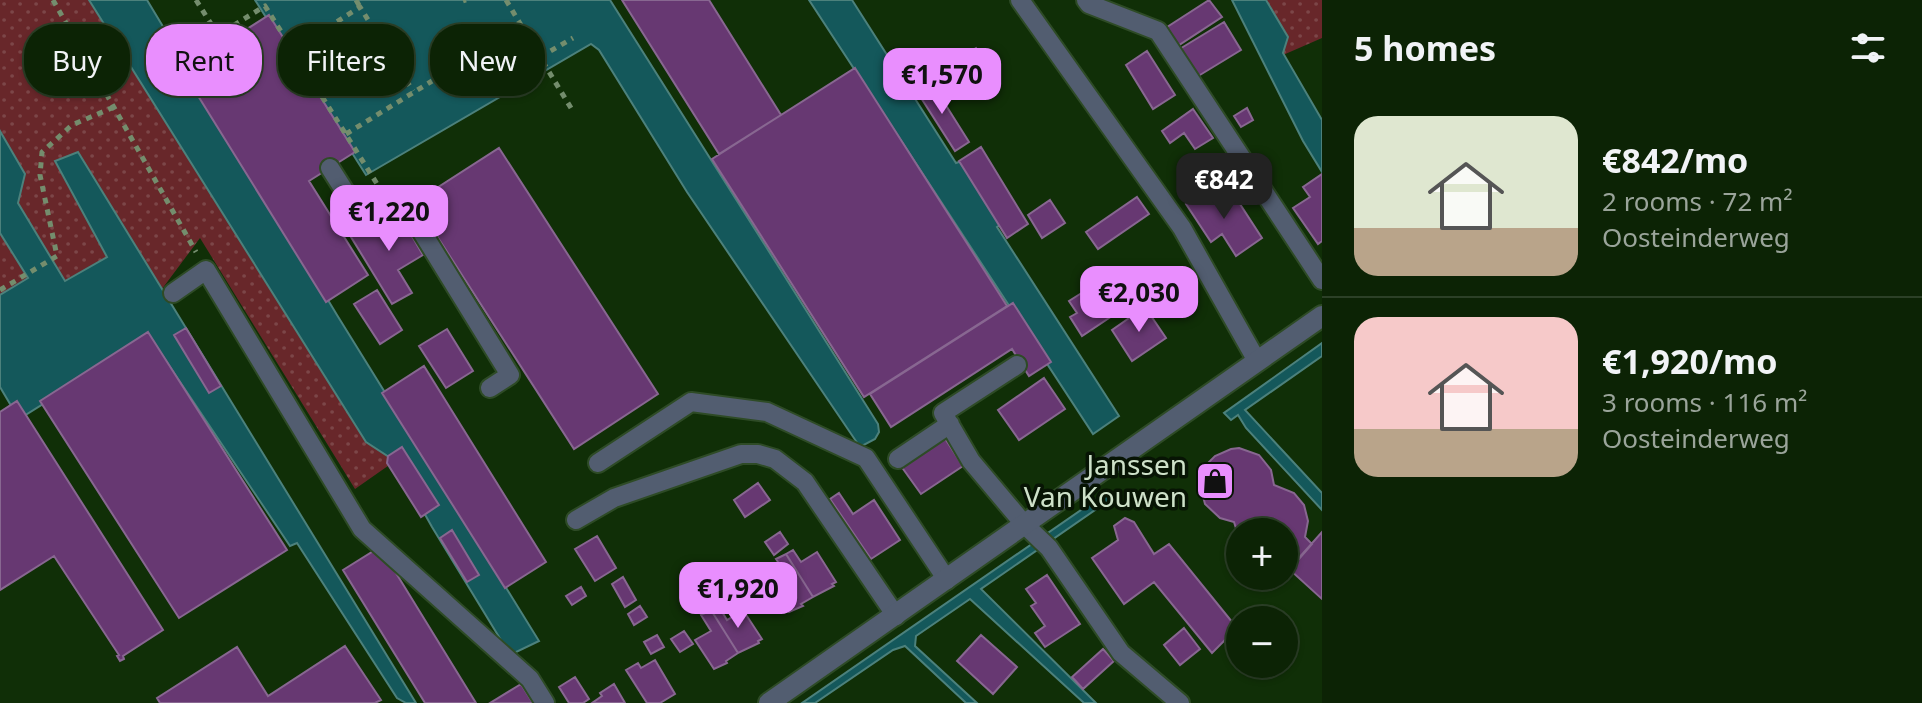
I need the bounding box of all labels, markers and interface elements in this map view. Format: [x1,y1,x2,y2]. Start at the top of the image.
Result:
chip: Buy [24,24,130,96]
chip: Rent [146,24,262,96]
chip: Filters [278,24,414,96]
chip: New [430,24,545,96]
text: 5 homes [1354,25,1496,71]
icon: filters [1846,26,1890,70]
pin: €1,570 [877,48,1007,116]
text: €1,570 [901,56,983,92]
text: €842/mo [1602,137,1748,183]
icon: home [1418,148,1514,244]
pin: €842 [1177,153,1271,221]
text: €842 [1194,161,1254,197]
text: 2 rooms · 72 m² [1602,183,1792,219]
pin: €1,220 [324,185,454,253]
text: €1,220 [348,193,430,229]
text: Oosteinderweg [1602,219,1790,255]
pin: €2,030 [1074,266,1204,334]
text: €2,030 [1098,274,1180,310]
text: €1,920/mo [1602,338,1777,384]
icon: home [1418,349,1514,445]
text: 3 rooms · 116 m² [1602,384,1807,420]
text: Oosteinderweg [1602,420,1790,456]
place label: Janssen Van Kouwen [1024,445,1187,515]
shop icon: Janssen Van Kouwen [1194,460,1236,502]
map controls [1226,518,1298,678]
button: + [1226,518,1298,590]
pin: €1,920 [673,562,803,630]
text: €1,920 [697,570,779,606]
button: − [1226,606,1298,678]

